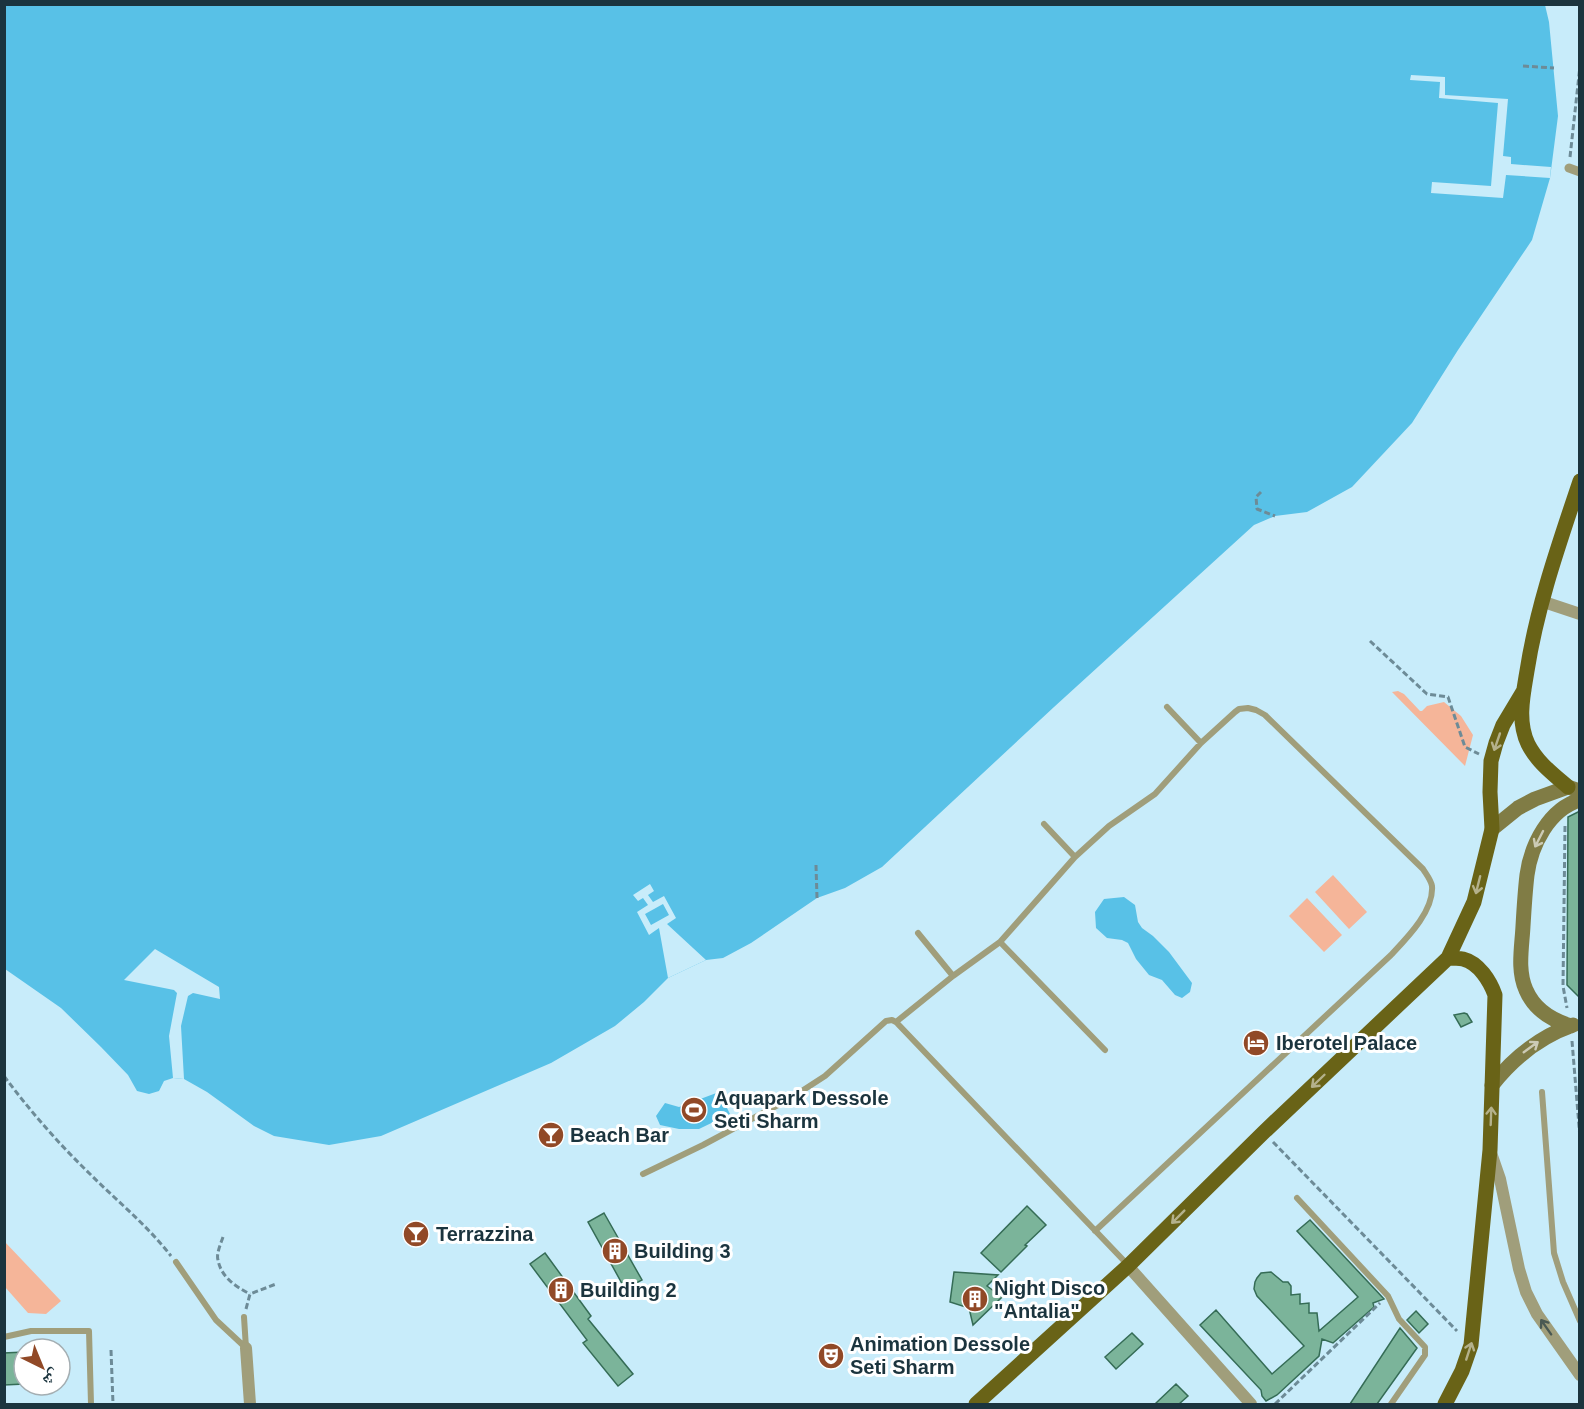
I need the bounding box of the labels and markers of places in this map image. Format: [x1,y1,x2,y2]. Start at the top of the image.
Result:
hotel icon: Iberotel Palace [1241,1028,1271,1058]
place label: Iberotel Palace [1276,1032,1417,1054]
place label: Aquapark Dessole Seti Sharm [714,1087,889,1132]
sports icon: Aquapark Dessole Seti Sharm [679,1095,709,1125]
bar icon: Beach Bar [536,1120,566,1150]
place label: Beach Bar [570,1124,669,1146]
bar icon: Terrazzina [401,1219,431,1249]
place label: Terrazzina [436,1223,534,1245]
building icon: Building 3 [600,1236,630,1266]
place label: Building 3 [634,1240,731,1262]
building icon: Building 2 [546,1275,576,1305]
place label: Night Disco "Antalia" [994,1277,1105,1322]
place label: Building 2 [580,1279,677,1301]
building icon: Night Disco "Antalia" [960,1284,990,1314]
place label: Animation Dessole Seti Sharm [850,1333,1030,1378]
theatre icon: Animation Dessole Seti Sharm [816,1341,846,1371]

